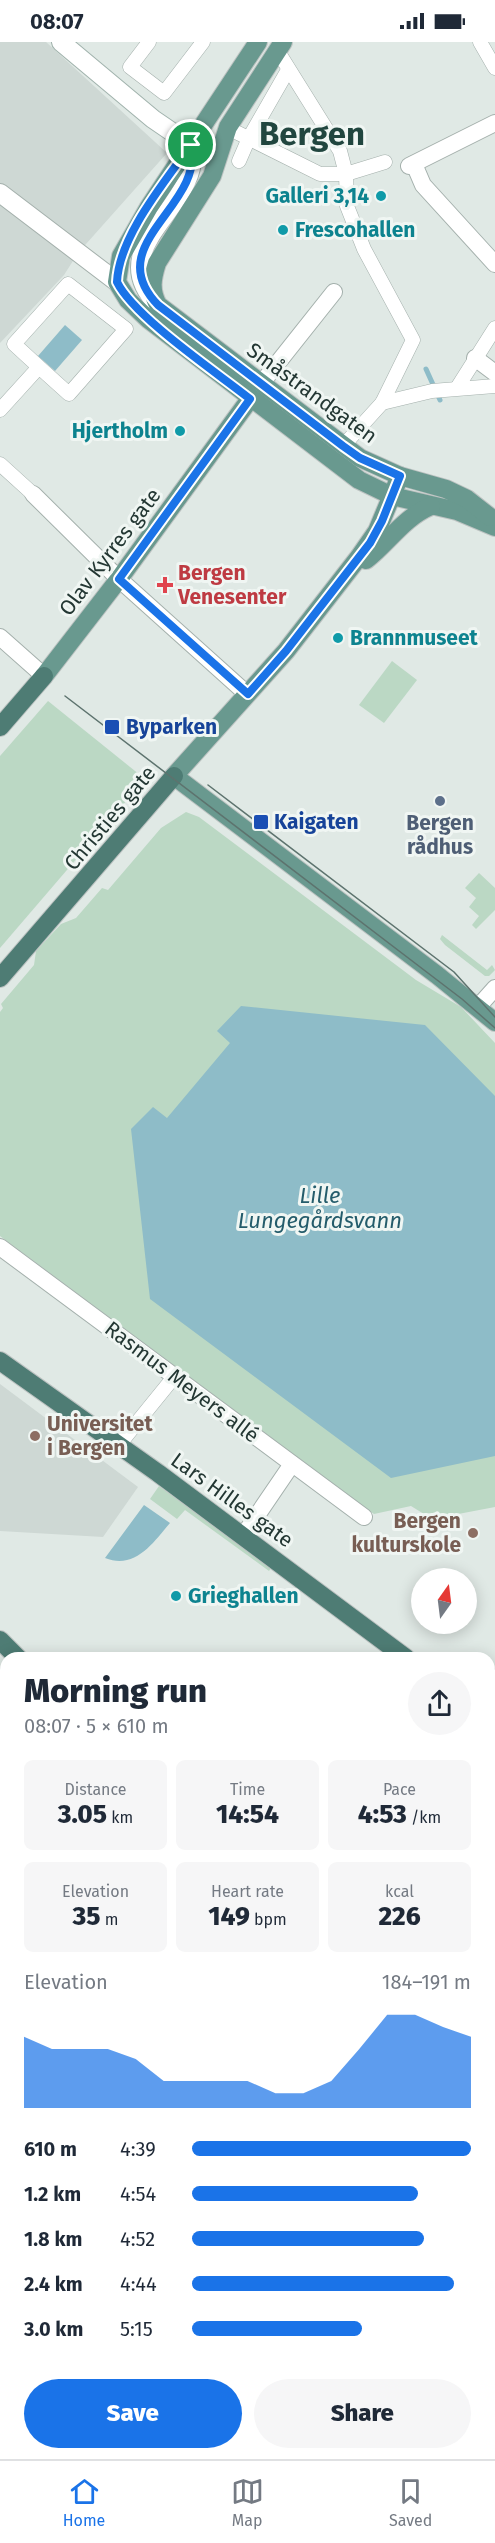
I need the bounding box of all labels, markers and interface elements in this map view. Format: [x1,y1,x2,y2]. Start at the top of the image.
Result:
text: 08:07 [30,8,84,35]
district label: Bergen [259,114,365,154]
pin [165,119,216,170]
icon: arrive [174,128,207,161]
place label: Galleri 3,14 [265,183,369,209]
marker: Galleri 3,14 [374,189,388,203]
place label: Frescohallen [295,217,415,243]
marker: Frescohallen [276,223,290,237]
street label: Småstrandgaten [242,337,382,449]
place label: Hjertholm [72,418,168,444]
marker: Hjertholm [173,424,187,438]
street label: Olav Kyrres gate [54,483,166,621]
place label: Bergen Venesenter [177,560,287,610]
marker: Bergen Venesenter [156,576,174,594]
place label: Brannmuseet [350,625,478,651]
marker: Brannmuseet [331,631,345,645]
place label: Byparken [126,714,217,740]
marker: Byparken [103,718,121,736]
street label: Christies gate [59,760,161,876]
marker: Bergen rådhus [433,794,447,808]
place label: Kaigaten [274,809,359,835]
place label: Bergen rådhus [406,810,474,860]
marker: Kaigaten [252,813,270,831]
water label: Lille Lungegårdsvann [238,1182,402,1234]
street label: Rasmus Meyers allé [100,1315,264,1449]
place label: Universitet i Bergen [47,1411,153,1461]
marker: Universitet i Bergen [28,1429,42,1443]
street label: Lars Hilles gate [166,1447,298,1553]
place label: Bergen kulturskole [352,1508,461,1558]
marker: Bergen kulturskole [466,1526,480,1540]
north arrow [411,1568,477,1634]
map controls [411,1568,477,1634]
place label: Grieghallen [188,1583,299,1609]
marker: Grieghallen [169,1589,183,1603]
text: Morning run [24,1671,207,1711]
button: share [408,1672,471,1735]
text: 08:07 · 5 × 610 m [24,1714,169,1738]
text: Distance [64,1780,127,1799]
text: Time [230,1780,265,1799]
text: Pace [383,1780,416,1799]
text: 3.05 [58,1799,107,1830]
text: 14:54 [216,1799,279,1830]
text: 4:53 [358,1799,407,1830]
text: km [107,1808,133,1827]
text: /km [407,1808,441,1827]
text: Elevation [62,1882,129,1901]
text: Heart rate [211,1882,284,1901]
text: kcal [385,1882,414,1901]
text: 35 [73,1901,100,1932]
text: 149 [208,1901,250,1932]
text: 226 [378,1901,421,1932]
text: m [100,1910,118,1929]
text: bpm [250,1910,287,1929]
text: Elevation [24,1970,108,1994]
text: 184–191 m [382,1970,471,1994]
text: 610 m [24,2137,77,2161]
text: 4:39 [120,2137,156,2161]
text: 1.2 km [24,2182,81,2206]
text: 4:54 [120,2182,156,2206]
text: 1.8 km [24,2227,82,2251]
text: 4:52 [120,2227,155,2251]
text: 2.4 km [24,2272,83,2296]
text: 4:44 [120,2272,157,2296]
text: 3.0 km [24,2317,83,2341]
text: 5:15 [120,2317,153,2341]
button: Save [24,2379,242,2448]
button: Share [254,2379,471,2448]
tab: Home [63,2475,105,2530]
tab: Map [231,2475,264,2530]
tab: Saved [389,2475,432,2530]

